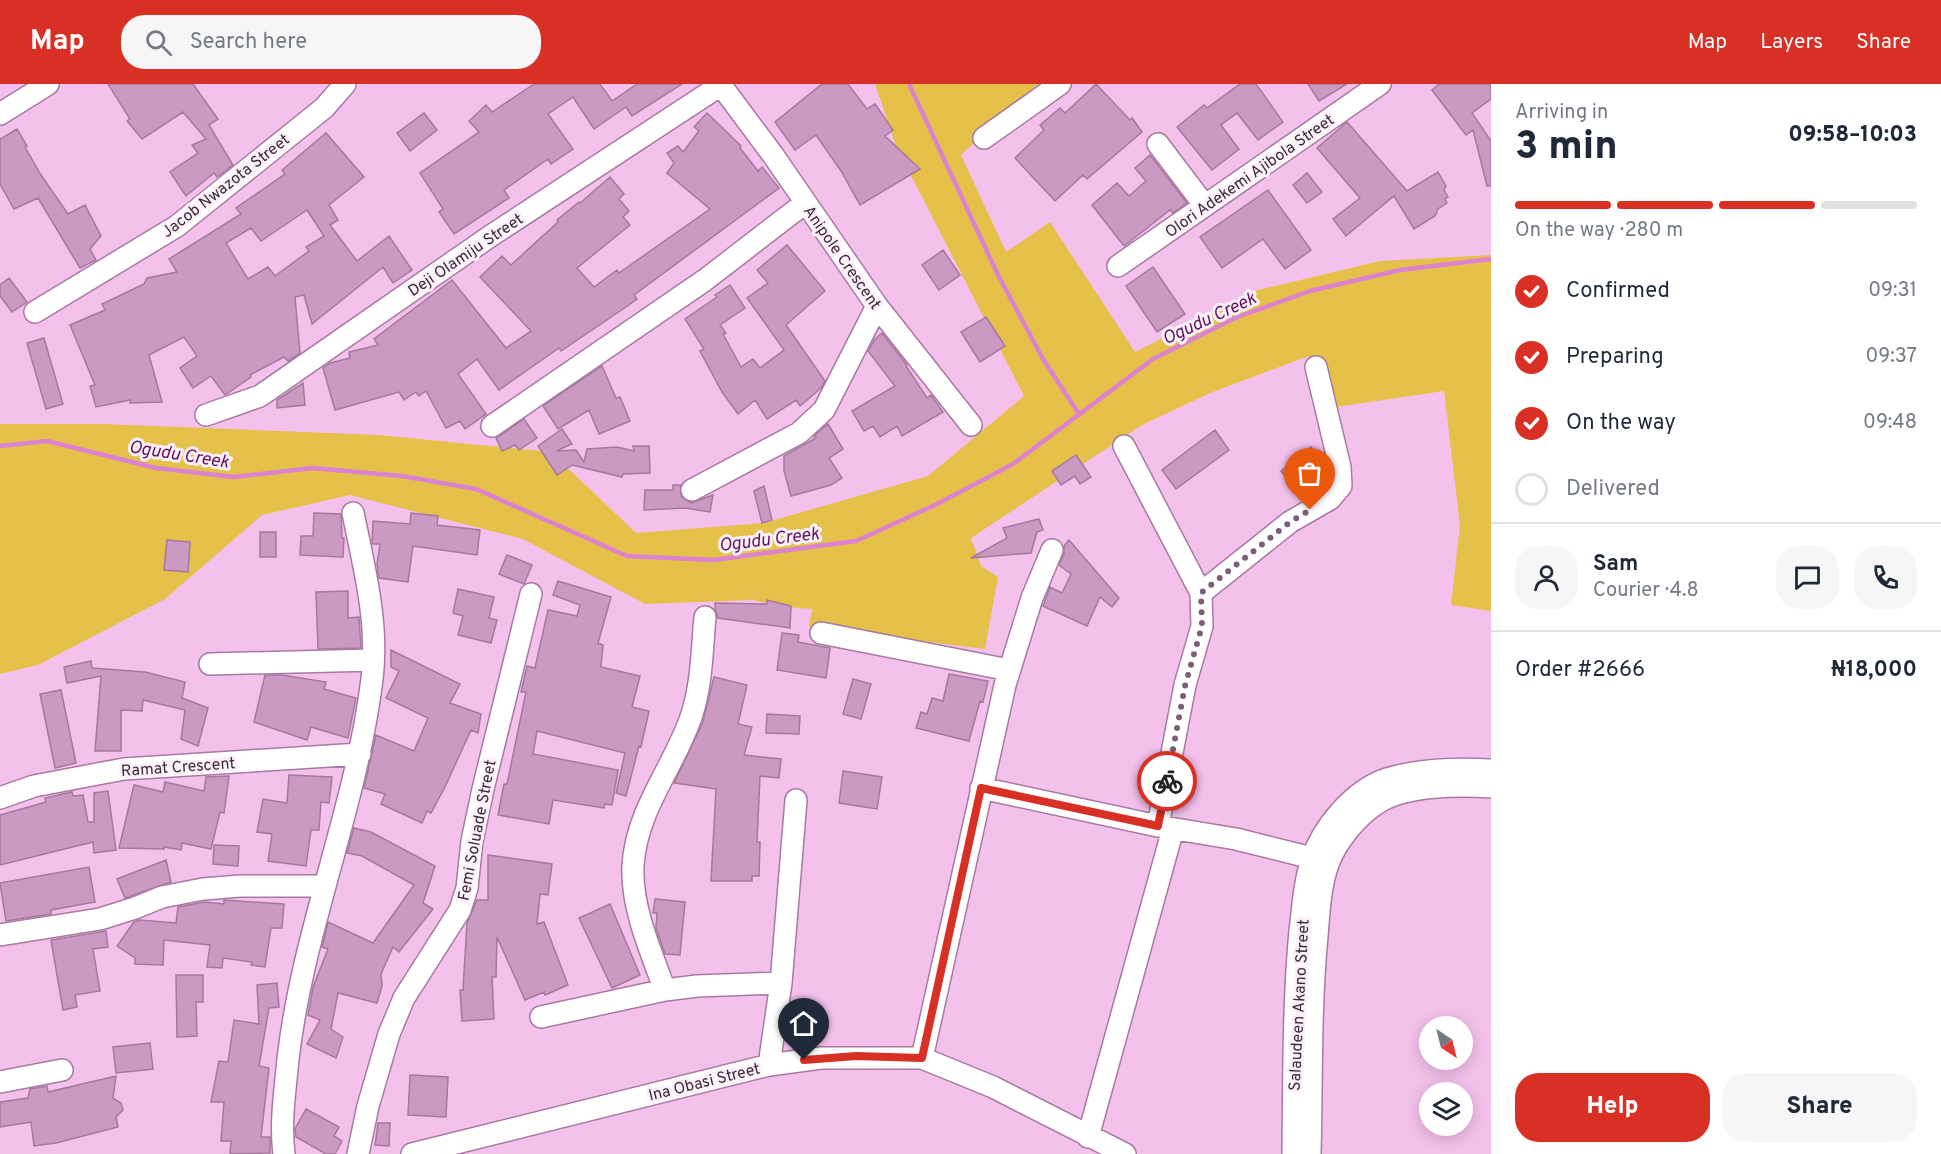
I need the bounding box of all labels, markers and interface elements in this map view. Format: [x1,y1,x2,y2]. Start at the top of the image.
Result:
search box [121,15,541,69]
text: Map [30,24,85,60]
icon: search [142,26,175,59]
text: Search here [190,29,307,56]
text: Map [1688,29,1727,56]
text: Layers [1760,29,1823,56]
text: Share [1856,29,1911,56]
text: Arriving in [1515,100,1608,126]
street label: Olori Adekemi Ajibola Street [1162,110,1339,243]
text: 09:58–10:03 [1788,122,1917,149]
text: 3 min [1515,124,1618,173]
street label: Jacob Nwazota Street [158,130,294,243]
street label: Anipole Crescent [798,202,885,314]
street label: Deji Olamiju Street [405,210,528,302]
text: On the way · 280 m [1515,218,1683,244]
icon: check [1515,275,1548,308]
text: Confirmed [1566,278,1670,305]
text: 09:31 [1868,278,1917,304]
water label: Ogudu Creek [1159,287,1261,351]
icon: check [1515,341,1548,374]
text: Preparing [1566,344,1664,371]
text: 09:37 [1865,344,1917,370]
icon: check [1515,407,1548,440]
text: On the way [1566,410,1676,437]
text: 09:48 [1863,410,1917,436]
water label: Ogudu Creek [127,436,231,475]
pin [1284,448,1335,510]
icon: bag [1293,457,1326,490]
text: Delivered [1566,476,1660,503]
water label: Ogudu Creek [718,523,822,558]
button: person [1515,546,1578,609]
button: chat [1776,546,1839,609]
button: phone [1854,546,1917,609]
text: Sam [1593,551,1638,578]
text: Courier · 4.8 [1593,578,1699,604]
text: Order #2666 [1515,657,1645,684]
text: ₦18,000 [1831,657,1917,684]
courier [1137,751,1197,811]
street label: Ramat Crescent [120,754,236,782]
street label: Femi Soluade Street [454,758,501,903]
icon: bike [1151,765,1184,798]
street label: Salaudeen Akano Street [1286,919,1314,1091]
pin [778,998,829,1060]
icon: home [787,1007,820,1040]
north arrow [1419,1016,1473,1070]
map controls [1419,1016,1473,1136]
street label: Ina Obasi Street [647,1059,762,1106]
button: Help [1515,1073,1710,1142]
button: Share [1722,1073,1917,1142]
button: layers [1419,1082,1473,1136]

